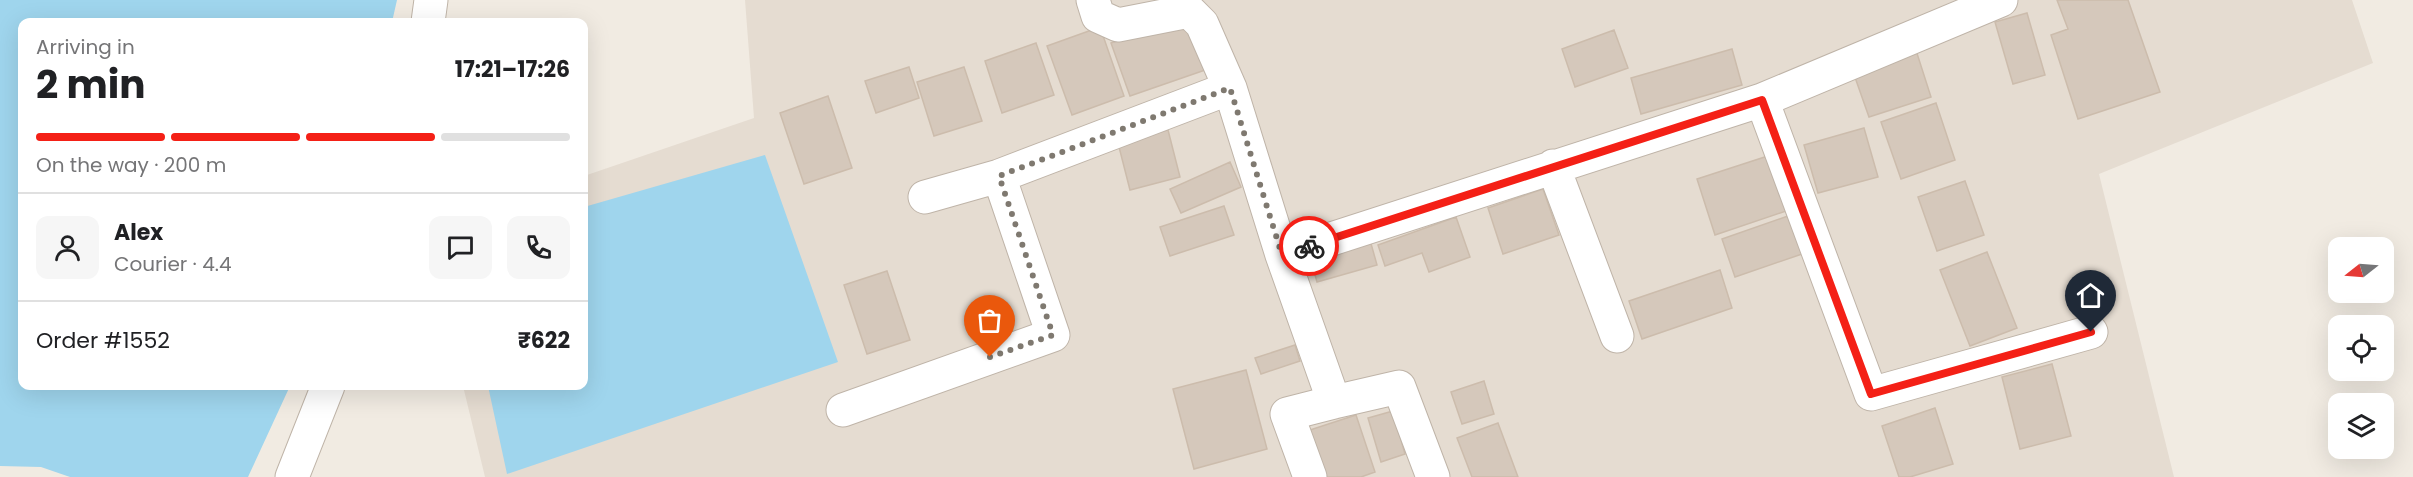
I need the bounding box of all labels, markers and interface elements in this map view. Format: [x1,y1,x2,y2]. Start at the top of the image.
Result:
text: Arriving in [36,33,135,61]
text: 17:21–17:26 [455,54,570,85]
text: 2 min [36,57,146,112]
text: On the way · 200 m [36,151,226,179]
button: person [36,216,99,279]
button: chat [429,216,492,279]
button: phone [507,216,570,279]
courier [1279,216,1339,276]
text: Alex [114,217,163,248]
icon: bike [1293,230,1326,263]
north arrow [2328,237,2394,303]
map controls [2328,237,2394,459]
text: Courier · 4.4 [114,250,232,278]
pin [2065,270,2116,332]
icon: home [2074,279,2107,312]
pin [964,295,1015,357]
icon: bag [973,304,1006,337]
button: locate [2328,315,2394,381]
text: Order #1552 [36,325,170,356]
text: ₹622 [518,325,570,356]
button: layers [2328,393,2394,459]

